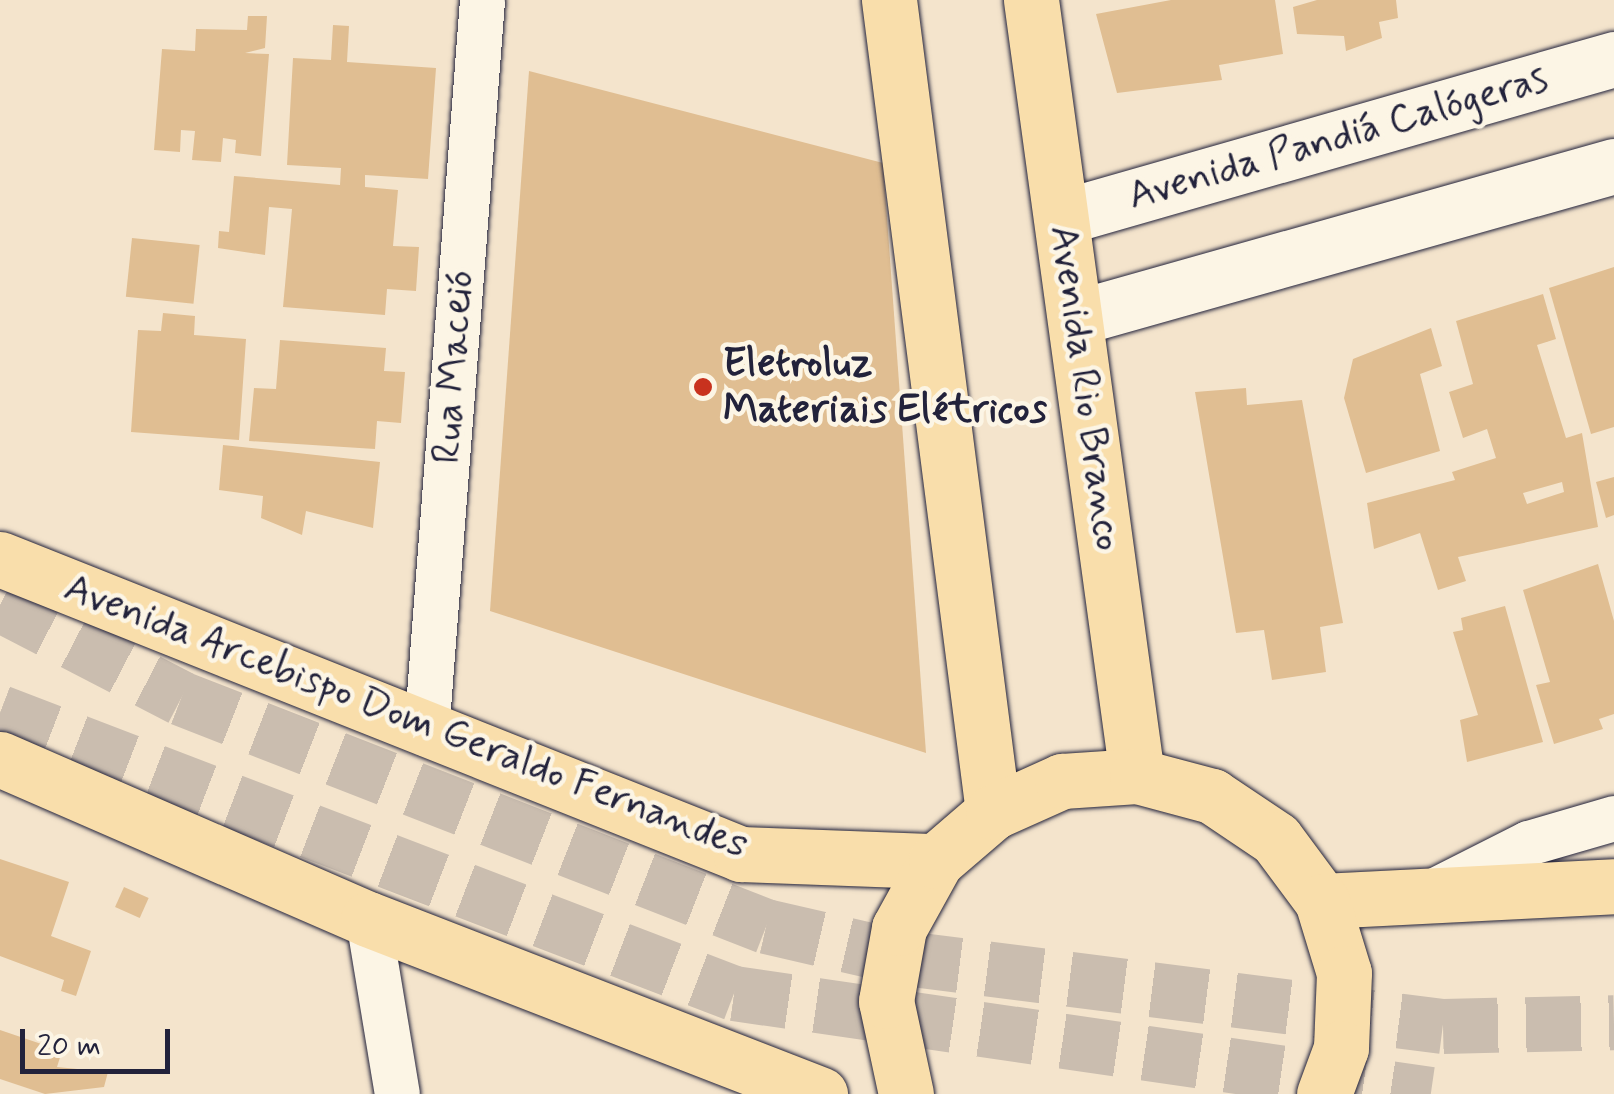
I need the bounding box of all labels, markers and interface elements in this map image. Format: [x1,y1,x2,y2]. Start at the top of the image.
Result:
street label: Avenida Pandiá Calógeras [1123,55,1553,221]
street label: Avenida Rio Branco [1038,222,1132,554]
street label: Rua Maceió [423,270,485,464]
place label: Eletroluz Materiais Elétricos [723,340,1048,434]
marker: Eletroluz Materiais Elétricos [692,376,714,398]
street label: Avenida Arcebispo Dom Geraldo Fernandes [59,565,753,869]
scale bar [25,1009,175,1071]
text: 20 m [37,1027,101,1066]

